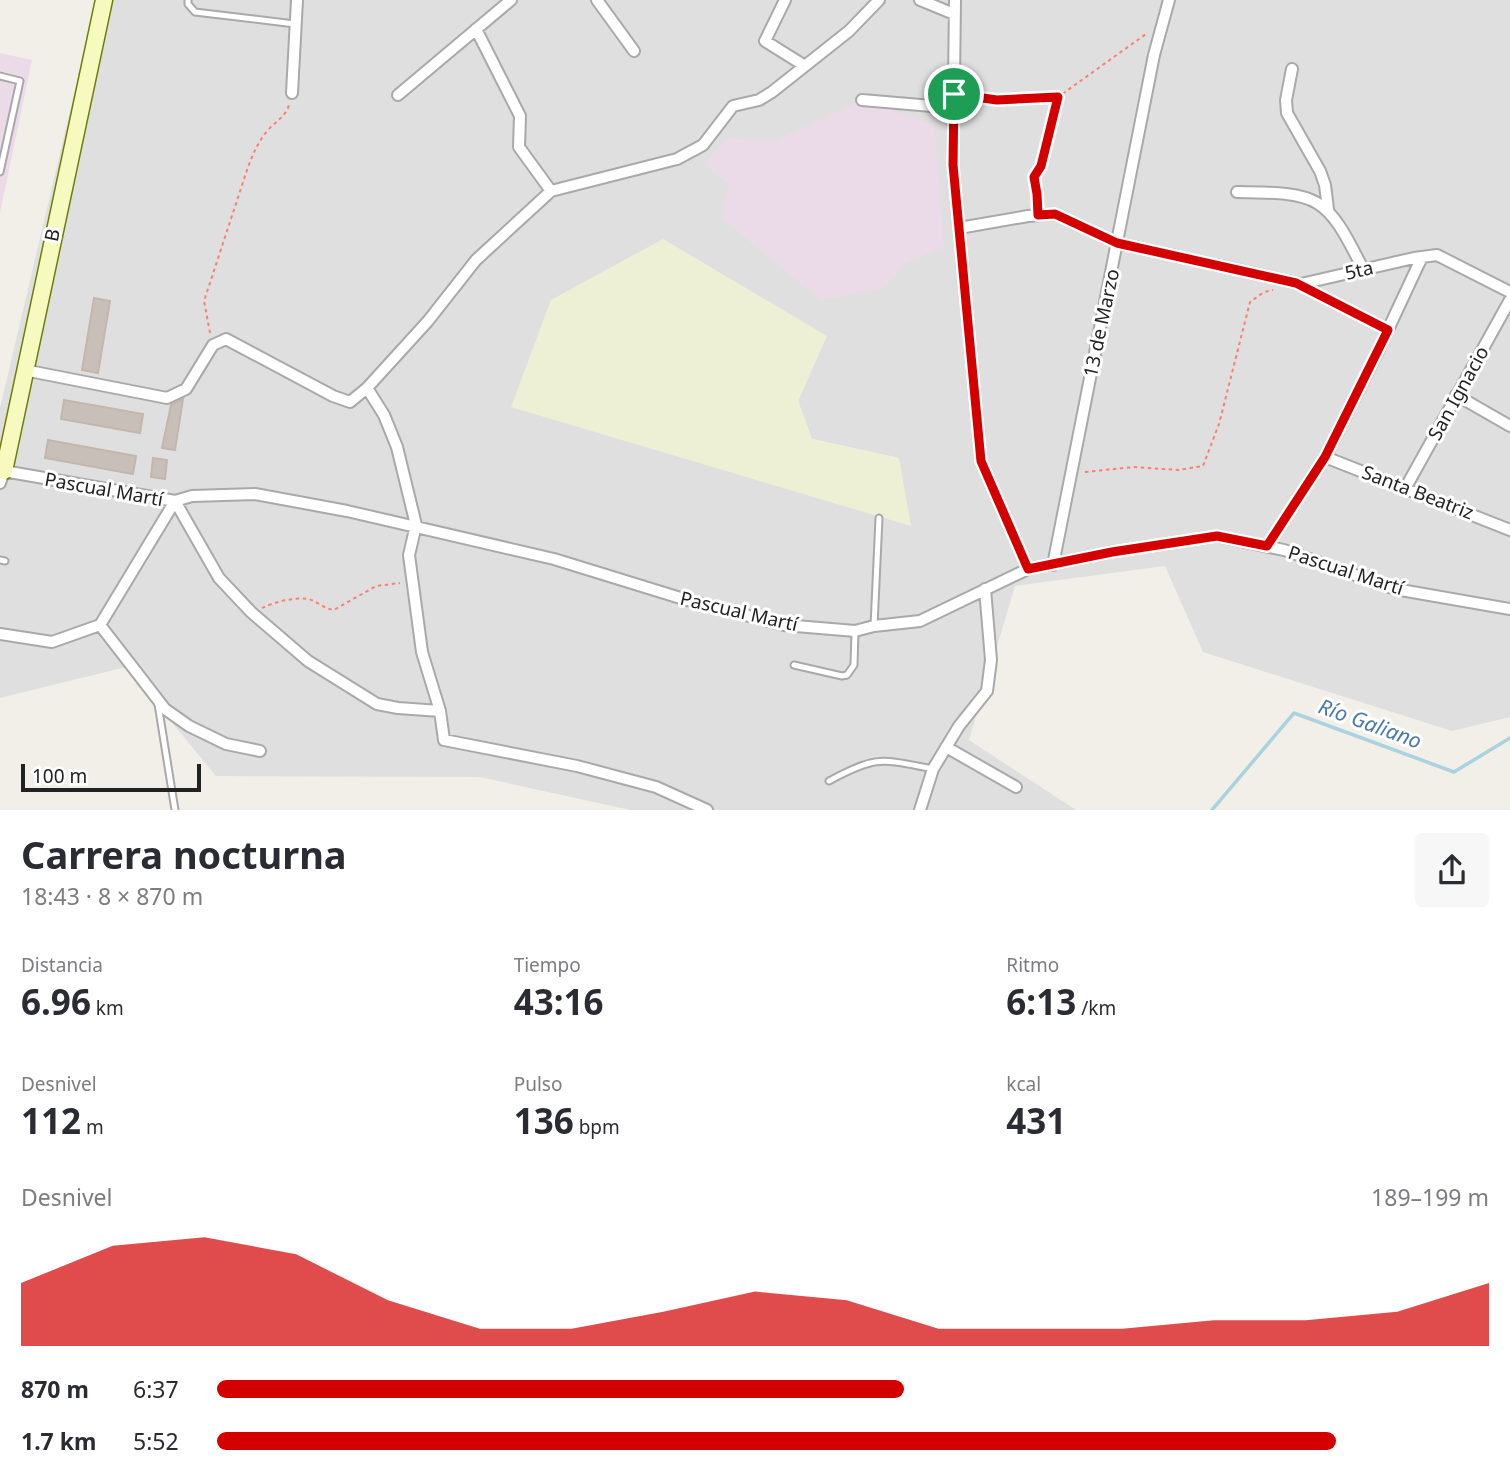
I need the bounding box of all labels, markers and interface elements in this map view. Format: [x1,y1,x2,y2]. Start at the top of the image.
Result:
pin [924,64,984,124]
icon: arrive [935,75,973,113]
street label: B [38,226,66,244]
street label: 5ta [1342,254,1376,286]
street label: 13 de Marzo [1077,266,1125,380]
street label: San Ignacio [1421,341,1495,445]
street label: Santa Beatriz [1358,459,1478,525]
street label: Pascual Martí [43,466,166,512]
street label: Pascual Martí [1285,539,1408,601]
street label: Pascual Martí [678,585,802,637]
water label: Río Galiano [1315,691,1426,755]
scale bar [21,761,201,793]
text: 100 m [32,763,87,789]
text: Carrera nocturna [21,828,347,880]
button: share [1415,833,1489,907]
text: 18:43 · 8 × 870 m [21,880,203,912]
text: Distancia [21,952,103,978]
text: Tiempo [514,952,581,978]
text: Ritmo [1006,952,1059,978]
text: 6.96 [21,978,91,1025]
text: 43:16 [514,978,604,1025]
text: 6:13 [1006,978,1076,1025]
text: km [91,995,124,1021]
text: /km [1076,995,1116,1021]
text: Desnivel [21,1071,97,1097]
text: Pulso [514,1071,562,1097]
text: kcal [1006,1071,1041,1097]
text: 112 [21,1097,81,1144]
text: 136 [514,1097,574,1144]
text: 431 [1006,1097,1066,1144]
text: m [81,1114,104,1140]
text: bpm [574,1114,620,1140]
text: Desnivel [21,1181,113,1213]
text: 189–199 m [1371,1181,1489,1213]
text: 870 m [21,1373,89,1405]
text: 6:37 [133,1373,179,1405]
text: 1.7 km [21,1425,96,1457]
text: 5:52 [133,1425,179,1457]

